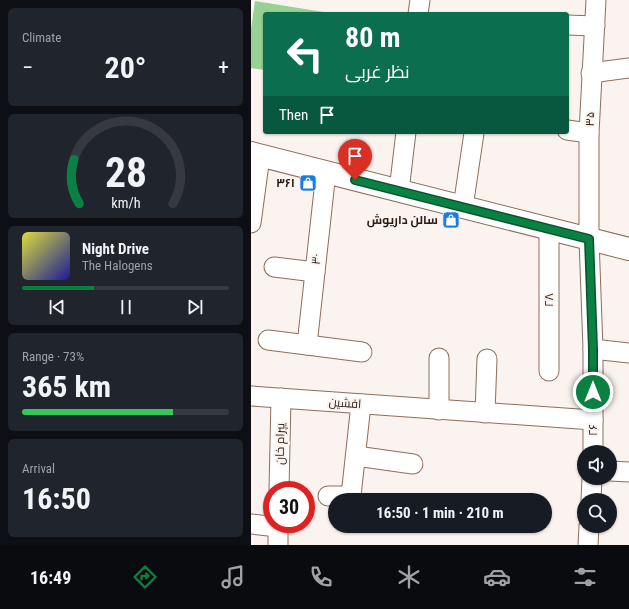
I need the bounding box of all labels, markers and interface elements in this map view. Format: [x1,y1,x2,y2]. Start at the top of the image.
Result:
text: 80 m [345,21,401,54]
icon: left [279,28,331,80]
text: Climate [22,30,61,45]
text: 20° [105,50,147,85]
text: − [22,55,33,80]
text: + [218,55,229,80]
text: نظر غربی [345,61,410,82]
icon: arrive [316,104,338,126]
text: Then [279,106,308,124]
street label: ۳۵ [583,111,597,127]
pin [338,139,372,180]
icon: arrive [344,145,366,167]
text: 28 [104,148,147,197]
shop icon: ۳۶۱ [298,173,318,193]
place label: ۳۶۱ [276,176,295,190]
text: km/h [111,195,140,211]
shop icon: سالن داریوش [441,210,461,230]
place label: سالن داریوش [367,213,438,228]
text: Night Drive [82,240,149,258]
street label: ۳۰ [308,253,324,265]
text: The Halogens [82,258,153,273]
street label: ۲۸ [542,293,556,307]
icon: previous [46,296,68,318]
icon: pause [115,296,137,318]
icon: next [184,296,206,318]
text: Range · 73% [22,349,84,364]
text: 365 km [22,369,111,404]
position arrow [572,371,614,413]
street label: افشین [328,395,362,411]
street label: یپرام خان [273,422,289,465]
street label: ۲۶ [586,424,600,436]
map controls [577,445,617,533]
button: sound [577,445,617,485]
text: Arrival [22,461,55,476]
text: 16:50 [22,481,91,516]
speed limit sign: 30 [263,481,315,533]
button: search [577,493,617,533]
text: 16:50 · 1 min · 210 m [376,504,504,522]
icon: directions [131,563,159,591]
icon: music [219,563,247,591]
icon: phone [307,563,335,591]
icon: climate [395,563,423,591]
icon: car [483,563,511,591]
icon: filters [571,563,599,591]
text: 16:49 [30,567,71,588]

